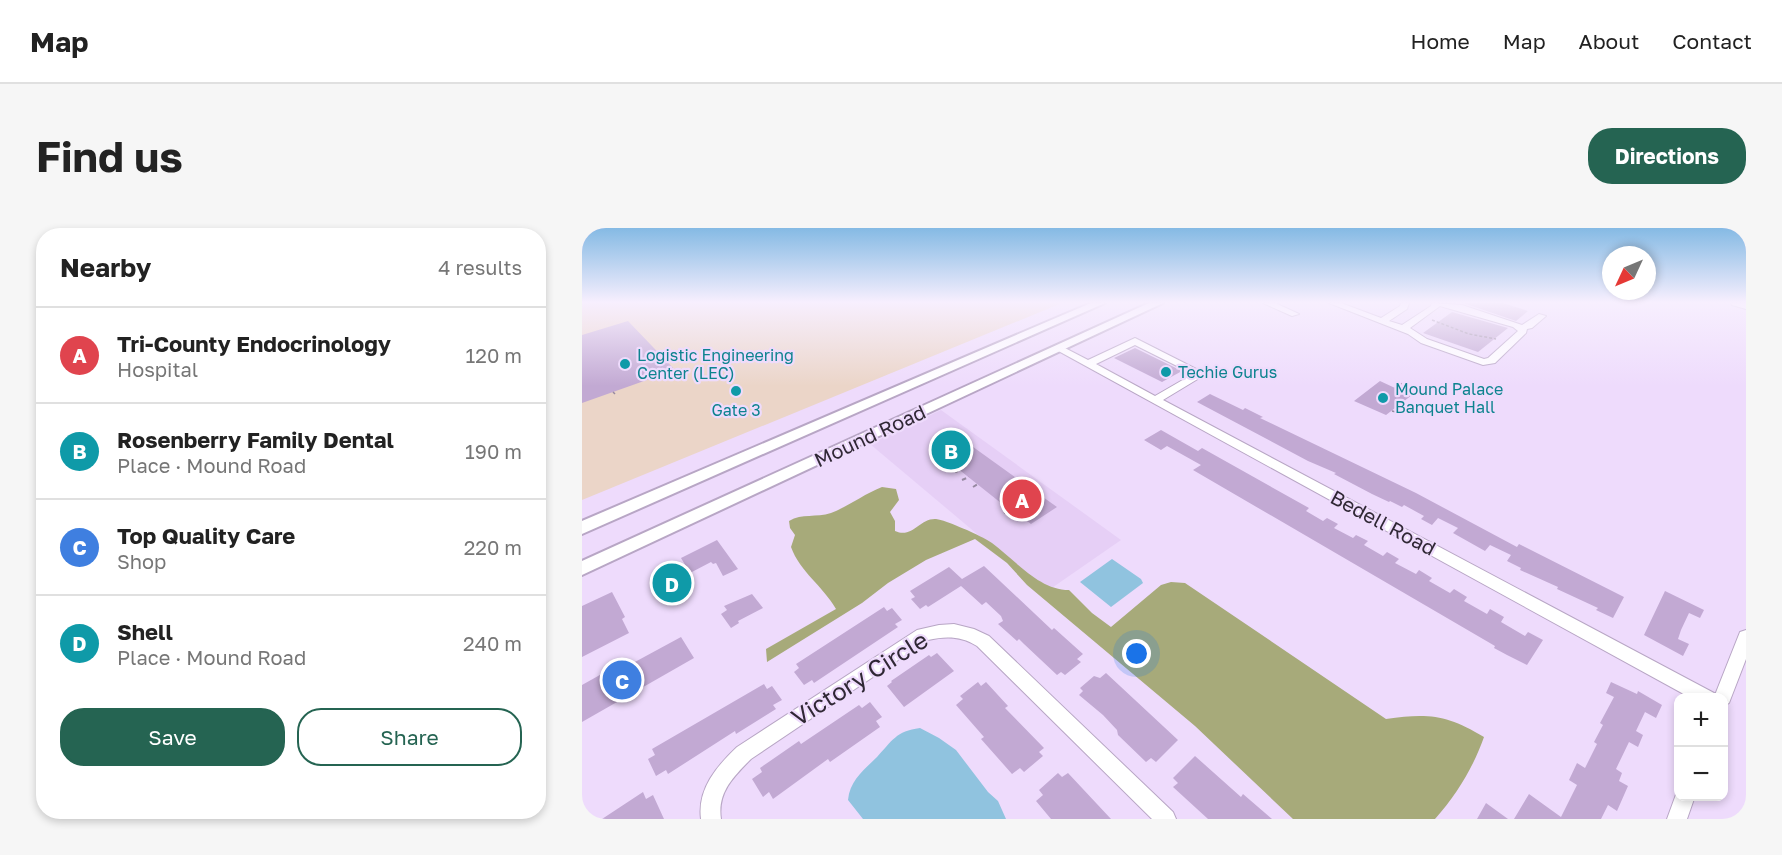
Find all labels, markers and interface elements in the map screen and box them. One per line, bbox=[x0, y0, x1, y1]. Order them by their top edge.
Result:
text: Map bbox=[30, 25, 88, 58]
text: Home bbox=[1410, 28, 1470, 54]
text: Map bbox=[1503, 28, 1546, 54]
text: About bbox=[1579, 28, 1639, 54]
text: Contact bbox=[1672, 28, 1752, 54]
button: Directions bbox=[1588, 128, 1746, 184]
text: Find us bbox=[36, 131, 183, 181]
north arrow bbox=[1602, 246, 1656, 300]
text: Nearby bbox=[60, 252, 151, 283]
text: 4 results bbox=[438, 255, 522, 279]
text: Tri-County Endocrinology bbox=[117, 330, 391, 357]
text: A bbox=[72, 343, 87, 367]
text: 120 m bbox=[466, 343, 522, 367]
place label: Logistic Engineering Center (LEC) bbox=[637, 345, 794, 383]
text: Hospital bbox=[117, 357, 198, 381]
marker: Logistic Engineering Center (LEC) bbox=[618, 357, 632, 371]
place label: Techie Gurus bbox=[1178, 362, 1277, 382]
marker: Techie Gurus bbox=[1159, 365, 1173, 379]
place label: Mound Palace Banquet Hall bbox=[1395, 379, 1503, 417]
marker: Gate 3 bbox=[729, 384, 743, 398]
marker: Mound Palace Banquet Hall bbox=[1376, 391, 1390, 405]
street label: Mound Road bbox=[810, 399, 929, 471]
place label: Gate 3 bbox=[711, 400, 761, 420]
text: Rosenberry Family Dental bbox=[117, 426, 394, 453]
pin: B bbox=[932, 428, 970, 472]
text: B bbox=[72, 439, 87, 463]
text: 190 m bbox=[465, 439, 522, 463]
text: Place · Mound Road bbox=[117, 453, 306, 477]
pin: A bbox=[1002, 476, 1042, 522]
street label: Bedell Road bbox=[1327, 484, 1440, 560]
text: Top Quality Care bbox=[117, 522, 295, 549]
text: C bbox=[72, 535, 87, 559]
text: 220 m bbox=[464, 535, 522, 559]
text: Shop bbox=[117, 549, 166, 573]
pin: D bbox=[652, 560, 692, 606]
text: Shell bbox=[117, 618, 173, 645]
street label: Victory Circle bbox=[786, 624, 933, 731]
text: D bbox=[72, 631, 87, 655]
text: 240 m bbox=[463, 631, 522, 655]
your location bbox=[1122, 639, 1151, 668]
text: Place · Mound Road bbox=[117, 645, 306, 669]
pin: C bbox=[602, 658, 642, 702]
map controls bbox=[1674, 693, 1728, 801]
button: + bbox=[1674, 693, 1728, 747]
button: Save bbox=[60, 708, 285, 766]
button: Share bbox=[297, 708, 522, 766]
button: − bbox=[1674, 747, 1728, 801]

